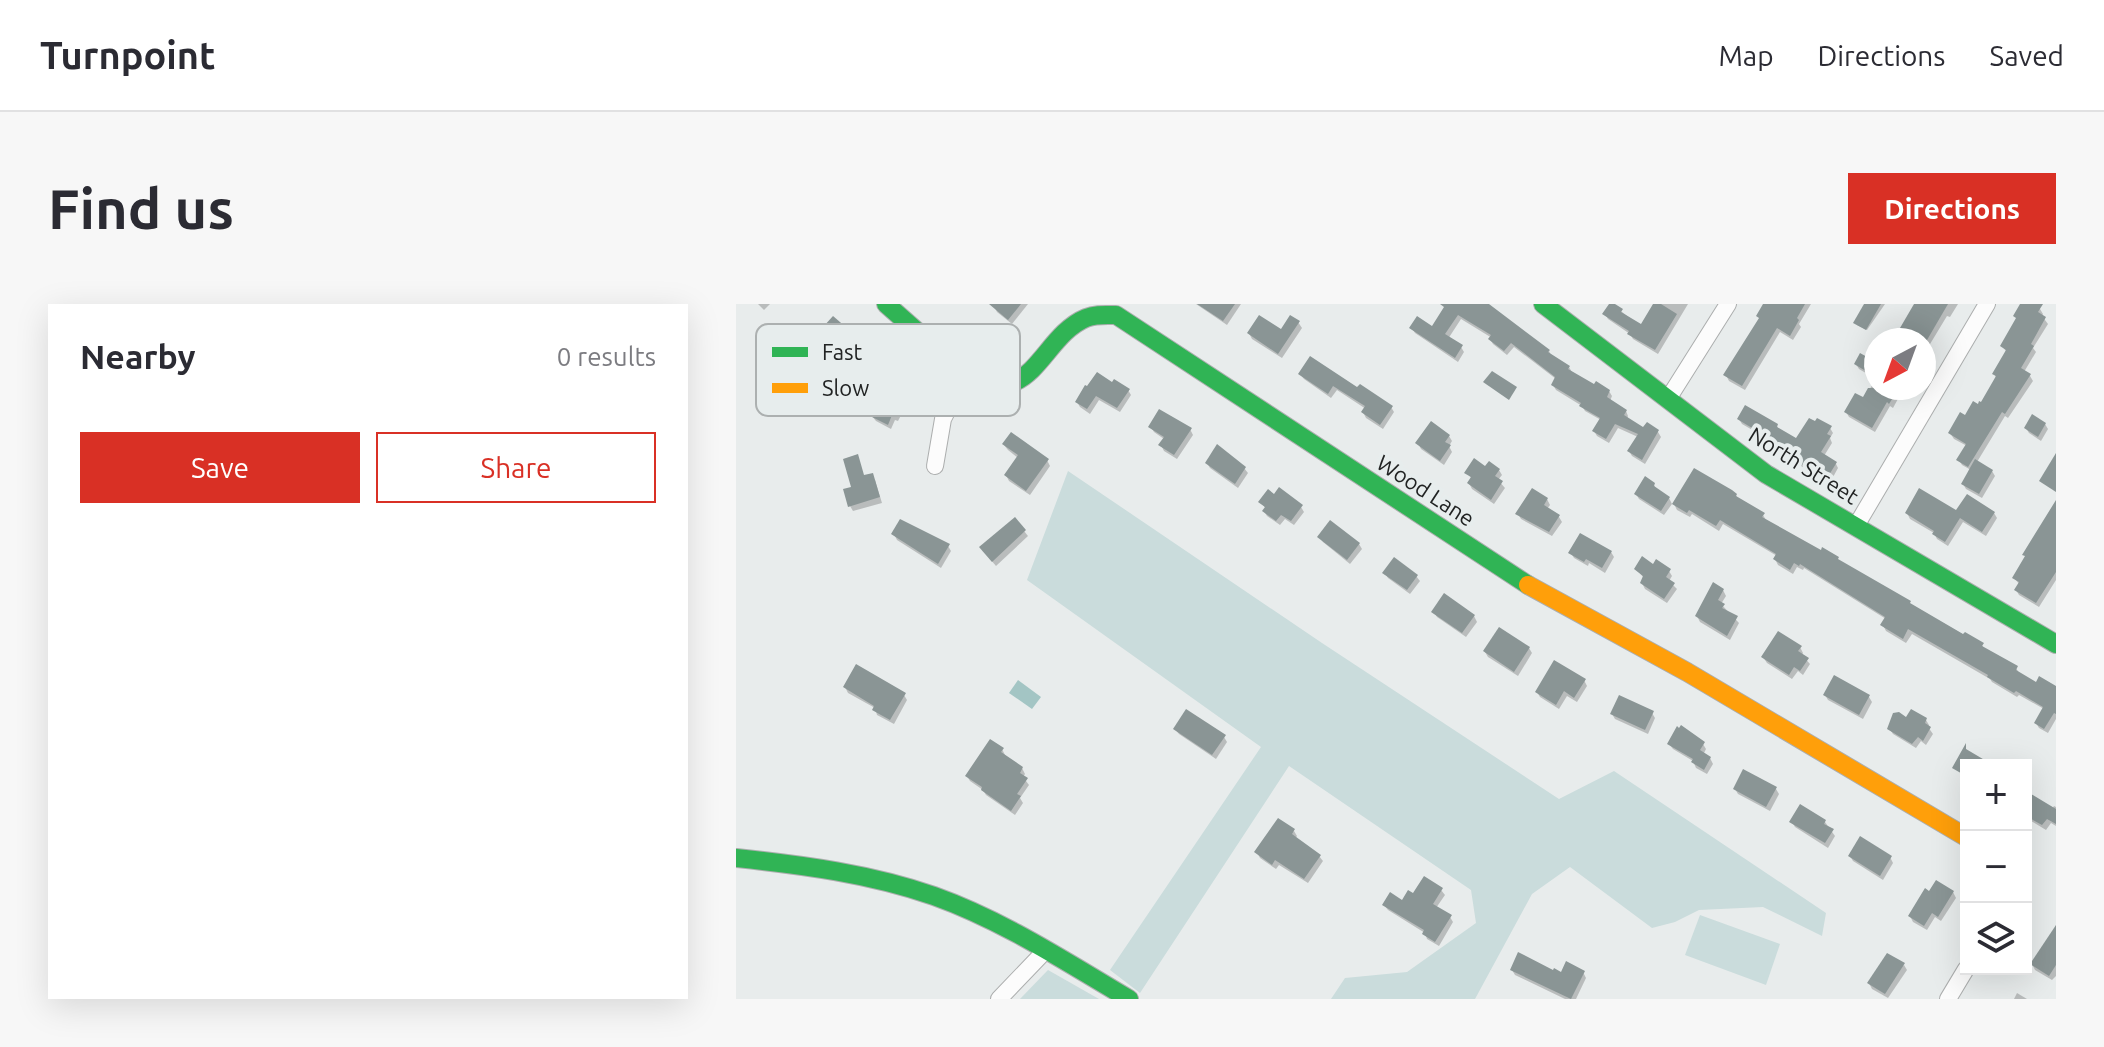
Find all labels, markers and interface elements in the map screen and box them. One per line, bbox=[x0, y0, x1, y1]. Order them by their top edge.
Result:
text: Turnpoint bbox=[40, 34, 215, 76]
text: Map bbox=[1718, 40, 1774, 71]
text: Directions bbox=[1818, 40, 1945, 71]
text: Saved bbox=[1989, 40, 2064, 71]
button: Directions bbox=[1848, 173, 2056, 244]
text: Find us bbox=[48, 177, 234, 240]
legend bbox=[756, 324, 1020, 416]
north arrow bbox=[1864, 328, 1936, 400]
text: Nearby bbox=[80, 337, 195, 375]
text: Fast bbox=[822, 339, 863, 364]
text: 0 results bbox=[557, 342, 656, 371]
text: Slow bbox=[822, 375, 869, 400]
street label: North Street bbox=[1745, 421, 1864, 509]
button: Save bbox=[80, 432, 360, 503]
button: Share bbox=[376, 432, 656, 503]
street label: Wood Lane bbox=[1373, 449, 1479, 531]
map controls bbox=[1960, 759, 2032, 975]
button: + bbox=[1960, 759, 2032, 831]
button: − bbox=[1960, 831, 2032, 903]
button: layers bbox=[1960, 903, 2032, 975]

